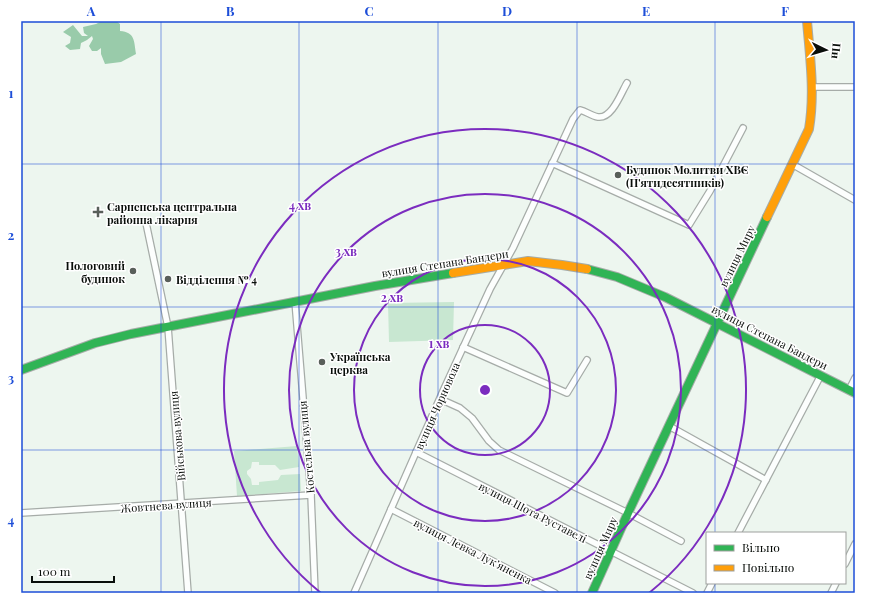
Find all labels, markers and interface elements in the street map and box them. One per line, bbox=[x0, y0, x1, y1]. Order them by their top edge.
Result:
text: A bbox=[86, 2, 96, 19]
text: B bbox=[226, 2, 235, 19]
text: C bbox=[364, 2, 374, 19]
text: D bbox=[502, 2, 512, 19]
text: E bbox=[642, 2, 650, 19]
text: F bbox=[781, 2, 789, 19]
north arrow bbox=[806, 30, 846, 70]
text: Пн bbox=[828, 42, 845, 59]
text: 1 bbox=[9, 84, 14, 101]
place label: Будинок Молитви ХВЄ (П'ятидесятників) bbox=[626, 162, 749, 190]
marker: Будинок Молитви ХВЄ (П'ятидесятників) bbox=[613, 170, 623, 180]
text: 4 хв bbox=[289, 197, 311, 213]
place label: Сарненська центральна районна лікарня bbox=[107, 199, 237, 227]
marker: Сарненська центральна районна лікарня bbox=[92, 206, 104, 218]
street label: вулиця Миру bbox=[716, 222, 759, 289]
text: 2 bbox=[8, 226, 15, 243]
text: 3 хв bbox=[335, 243, 357, 259]
street label: вулиця Степана Бандери bbox=[380, 246, 510, 280]
place label: Пологовий будинок bbox=[66, 258, 125, 286]
marker: Пологовий будинок bbox=[128, 266, 138, 276]
place label: Відділення № 4 bbox=[176, 272, 257, 287]
marker: Відділення № 4 bbox=[163, 274, 173, 284]
text: 2 хв bbox=[381, 289, 403, 305]
street label: вулиця Степана Бандери bbox=[709, 301, 831, 373]
text: 1 хв bbox=[429, 335, 449, 351]
place label: Українська церква bbox=[329, 349, 391, 377]
marker: Українська церква bbox=[317, 357, 327, 367]
street label: вулиця Чорновола bbox=[411, 360, 463, 452]
text: 3 bbox=[8, 369, 14, 386]
centre of rings bbox=[478, 383, 492, 397]
street label: Військова вулиця bbox=[166, 390, 188, 482]
street label: Костельна вулиця bbox=[294, 400, 318, 494]
street label: вулиця Шота Руставелі bbox=[476, 478, 590, 546]
street label: Жовтнева вулиця bbox=[120, 494, 212, 516]
text: 4 bbox=[8, 511, 15, 528]
street label: вулиця Миру bbox=[580, 514, 621, 582]
street label: вулиця Левка Лукʼяненка bbox=[411, 515, 535, 588]
legend bbox=[706, 532, 846, 584]
text: Вільно bbox=[742, 539, 780, 555]
scale bar bbox=[32, 558, 114, 584]
text: Повільно bbox=[742, 559, 795, 575]
text: 100 m bbox=[38, 563, 71, 579]

